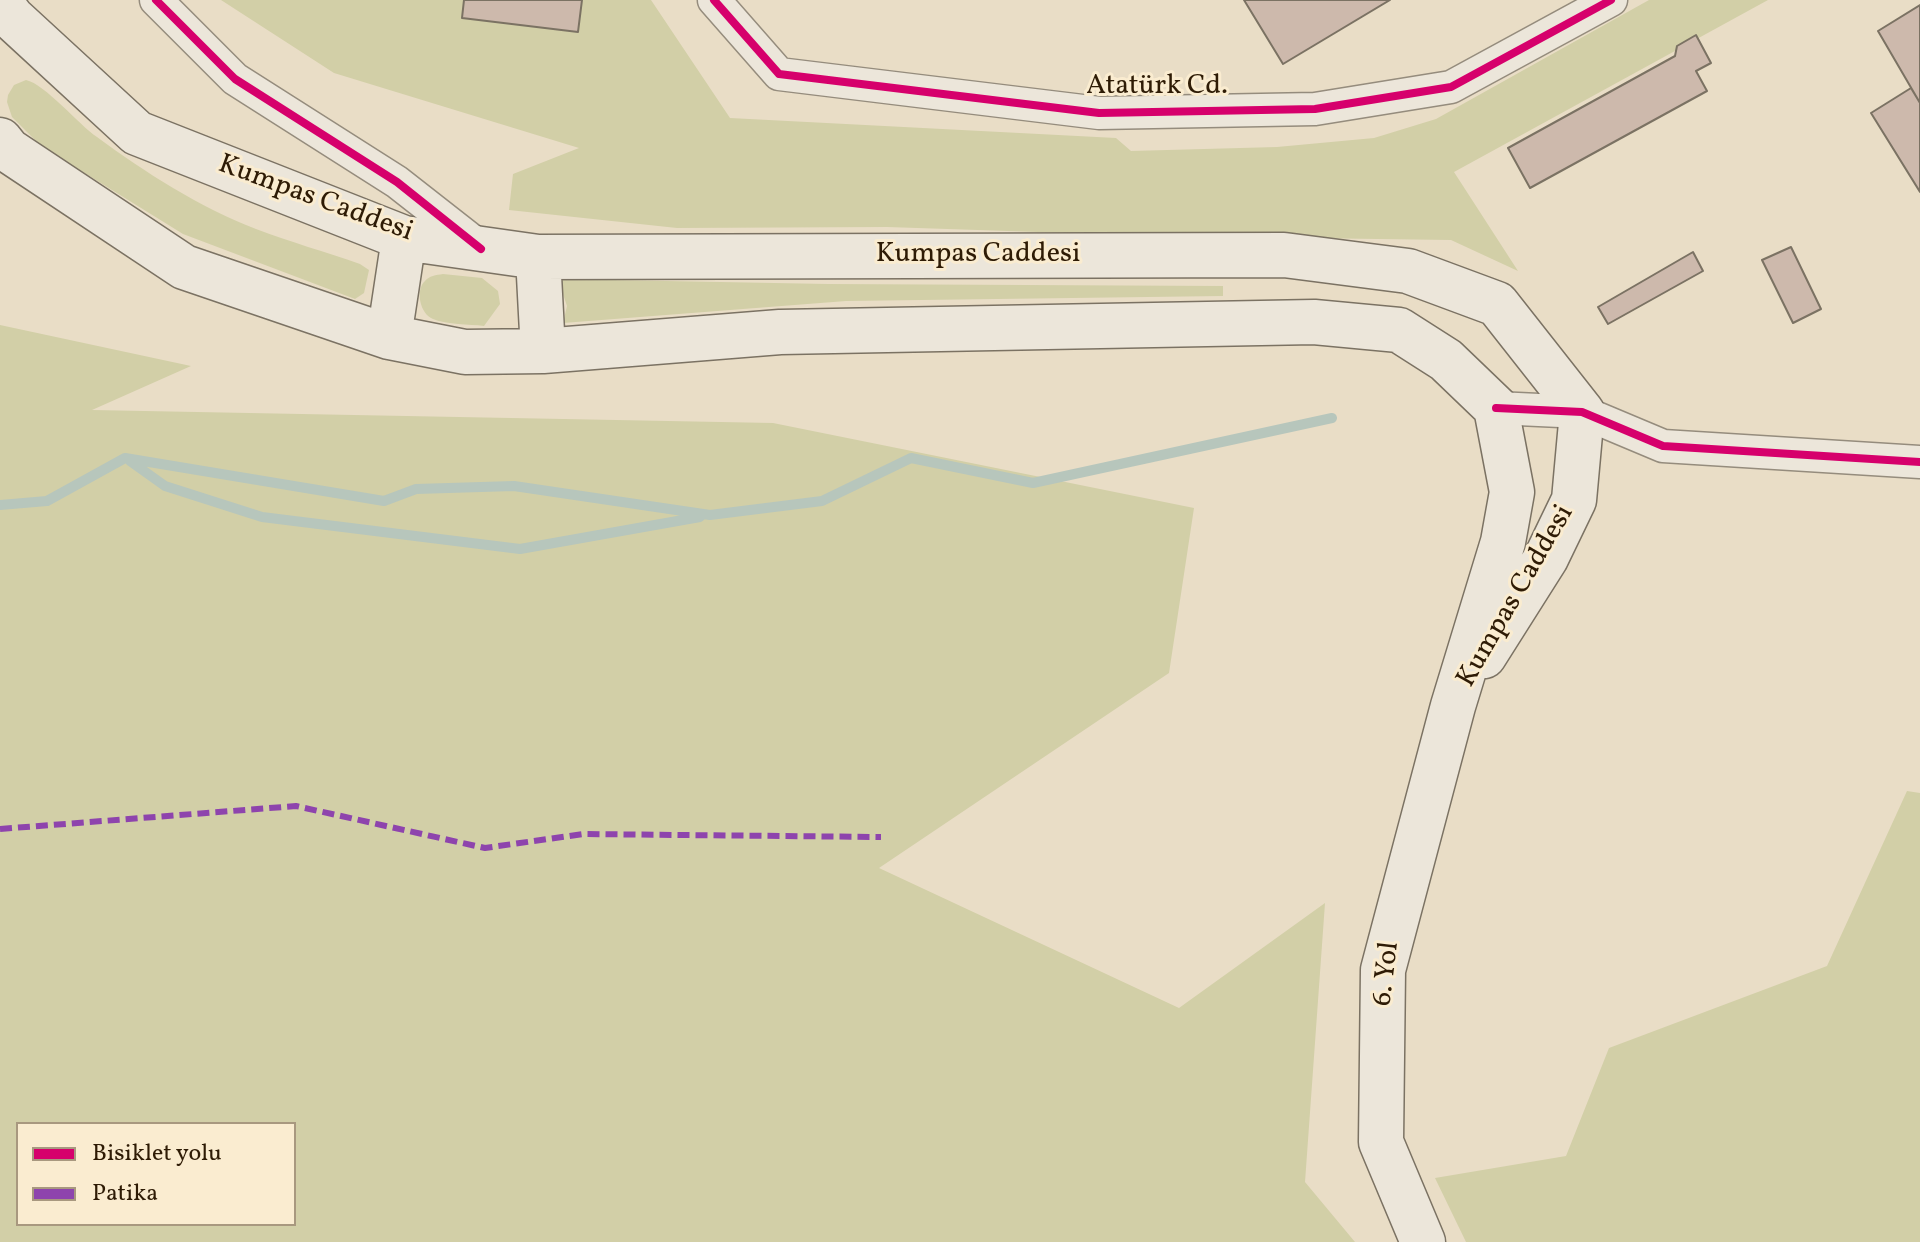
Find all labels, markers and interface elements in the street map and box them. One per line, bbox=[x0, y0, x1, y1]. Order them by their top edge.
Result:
street label: Atatürk Cd. bbox=[1086, 71, 1228, 105]
street label: Kumpas Caddesi bbox=[213, 149, 417, 251]
street label: Kumpas Caddesi bbox=[876, 239, 1080, 273]
street label: Kumpas Caddesi bbox=[1451, 500, 1583, 694]
street label: 6. Yol bbox=[1367, 940, 1409, 1008]
legend bbox=[16, 1122, 296, 1226]
text: Bisiklet yolu bbox=[92, 1137, 222, 1171]
text: Patika bbox=[92, 1177, 158, 1211]

